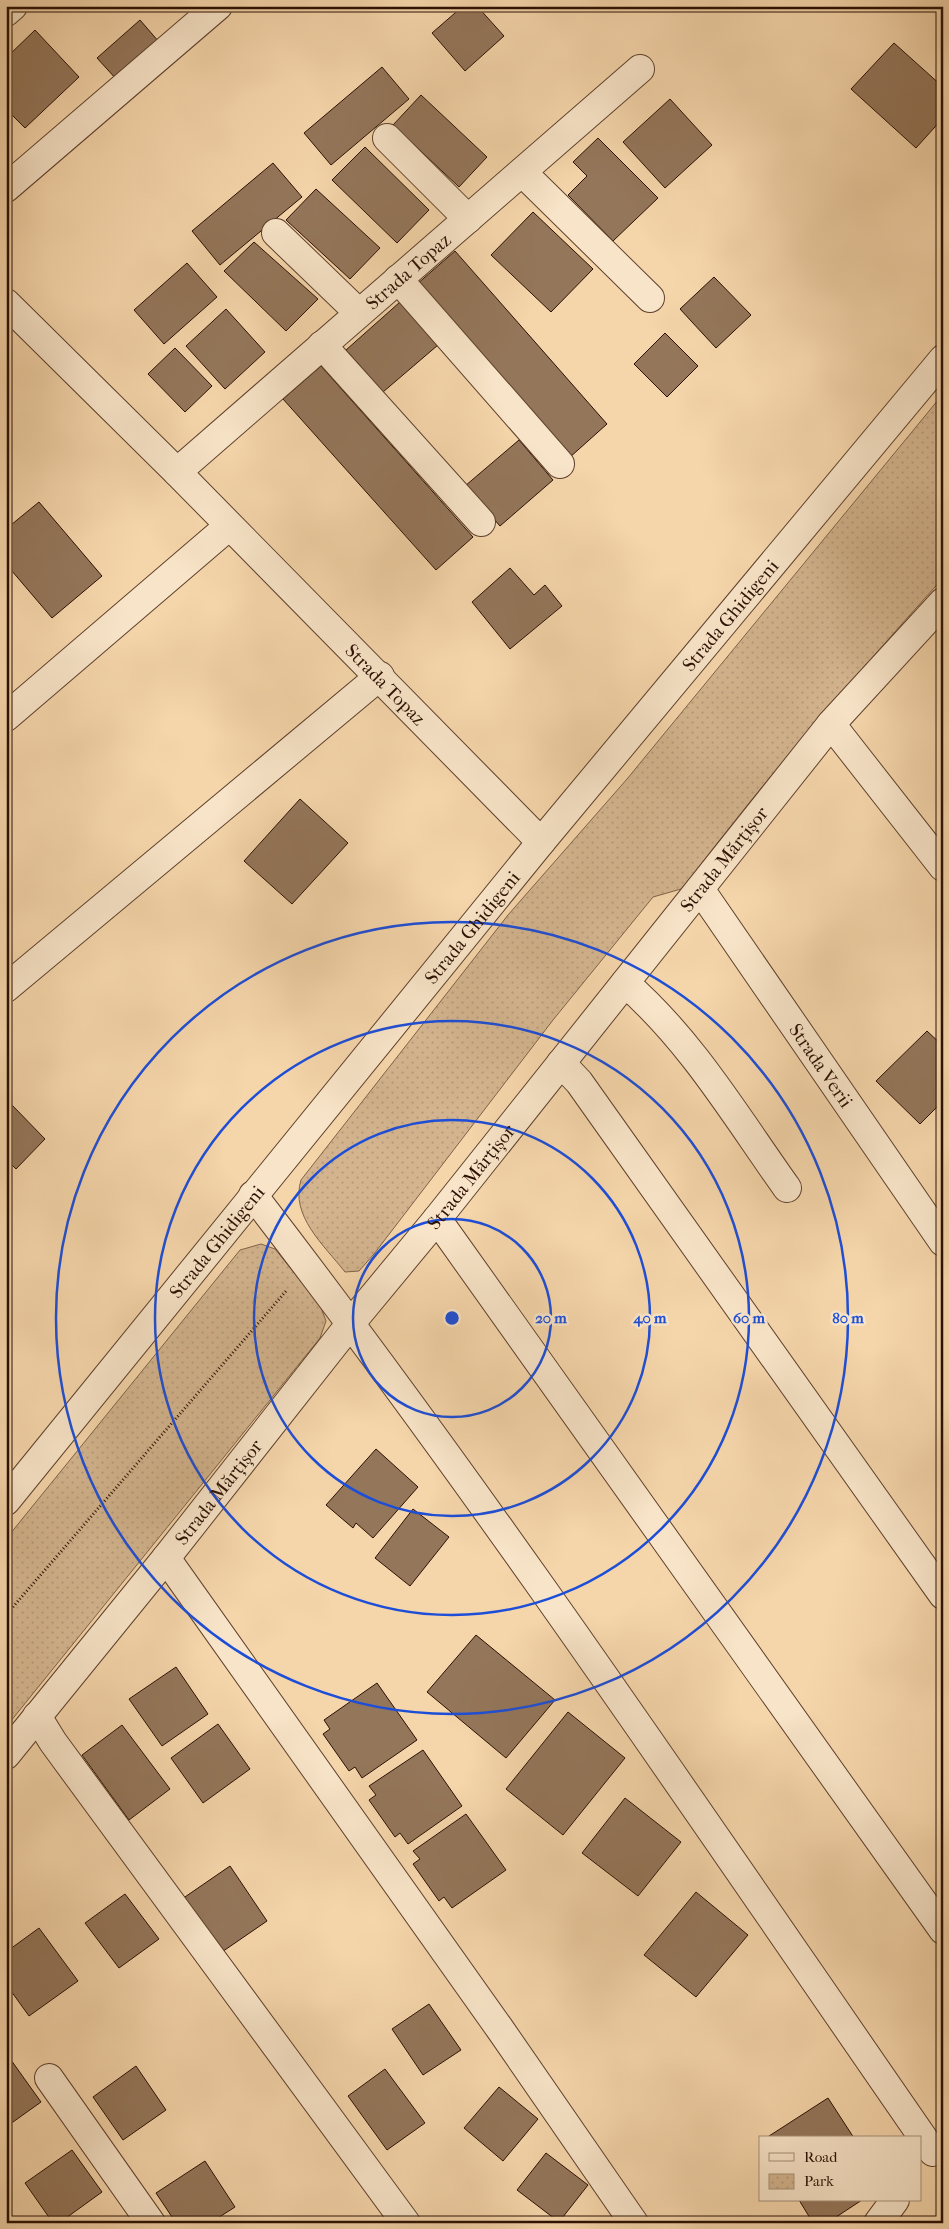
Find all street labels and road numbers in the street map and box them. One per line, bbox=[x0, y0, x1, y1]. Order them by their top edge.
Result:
street label: Strada Topaz bbox=[362, 229, 455, 315]
street label: Strada Ghidigeni bbox=[678, 555, 784, 676]
street label: Strada Topaz bbox=[340, 640, 430, 730]
street label: Strada Mărțișor bbox=[676, 802, 773, 917]
street label: Strada Ghidigeni bbox=[420, 867, 525, 989]
street label: Strada Verii bbox=[784, 1020, 857, 1112]
street label: Strada Mărțișor bbox=[423, 1120, 521, 1234]
street label: Strada Ghidigeni bbox=[165, 1181, 270, 1303]
street label: Strada Mărțișor bbox=[171, 1435, 268, 1550]

